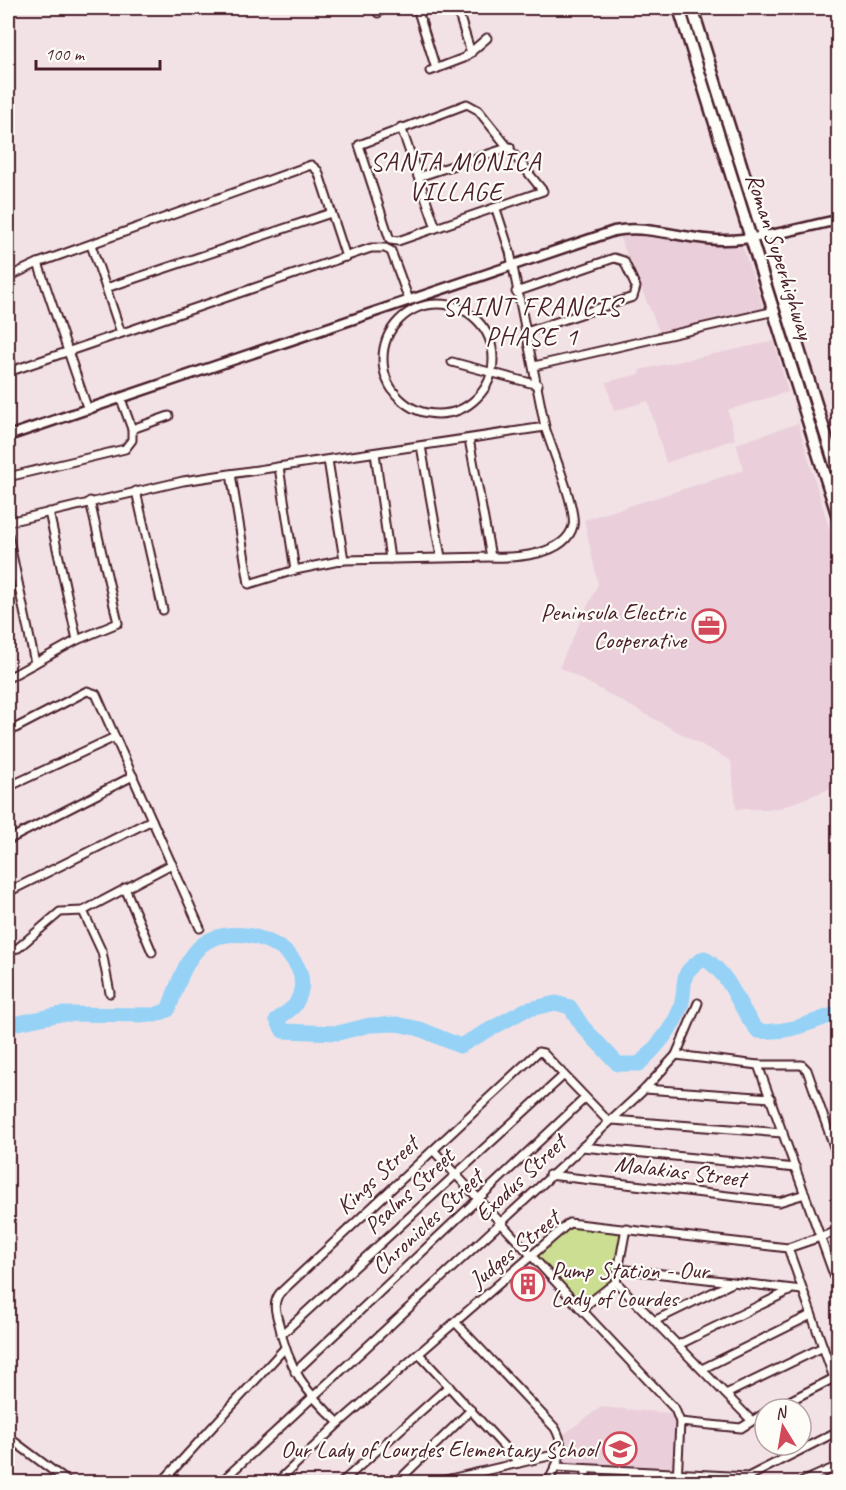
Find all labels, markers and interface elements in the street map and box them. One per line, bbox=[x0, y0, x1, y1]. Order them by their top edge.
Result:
scale bar bbox=[36, 33, 160, 71]
text: 100 m bbox=[45, 43, 86, 65]
district label: SANTA MONICA VILLAGE bbox=[370, 145, 542, 208]
street label: Roman Superhighway bbox=[739, 169, 821, 344]
district label: SAINT FRANCIS PHASE 1 bbox=[442, 290, 625, 353]
place label: Peninsula Electric Cooperative bbox=[541, 597, 688, 655]
office icon: Peninsula Electric Cooperative bbox=[691, 608, 727, 644]
street label: Exodus Street bbox=[468, 1126, 574, 1228]
street label: Kings Street bbox=[330, 1127, 427, 1221]
street label: Psalms Street bbox=[358, 1140, 462, 1240]
street label: Malakias Street bbox=[613, 1148, 750, 1194]
street label: Chronicles Street bbox=[365, 1161, 491, 1281]
street label: Judges Street bbox=[462, 1202, 568, 1295]
place label: Pump Station - Our Lady of Lourdes bbox=[551, 1255, 711, 1313]
building icon: Pump Station - Our Lady of Lourdes bbox=[510, 1266, 546, 1302]
north arrow bbox=[753, 1397, 813, 1457]
text: N bbox=[774, 1402, 790, 1424]
school or university icon: Our Lady of Lourdes Elementary School bbox=[602, 1431, 638, 1467]
place label: Our Lady of Lourdes Elementary School bbox=[281, 1434, 601, 1464]

